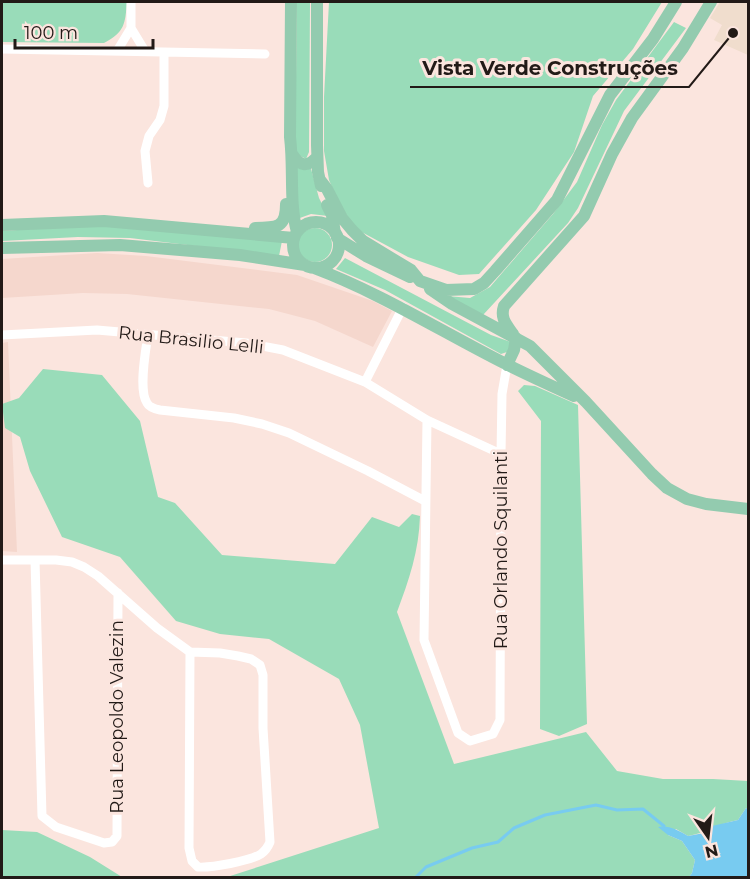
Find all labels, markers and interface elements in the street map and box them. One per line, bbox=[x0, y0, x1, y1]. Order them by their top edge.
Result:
scale bar bbox=[15, 12, 153, 50]
text: 100 m bbox=[24, 22, 78, 44]
callout: Vista Verde Construções bbox=[410, 49, 689, 87]
text: Vista Verde Construções bbox=[421, 56, 678, 80]
street label: Rua Brasilio Lelli bbox=[117, 321, 265, 359]
street label: Rua Orlando Squilanti bbox=[490, 451, 512, 649]
street label: Rua Leopoldo Valezin bbox=[106, 620, 128, 814]
north arrow bbox=[678, 807, 738, 867]
text: N bbox=[703, 840, 720, 862]

